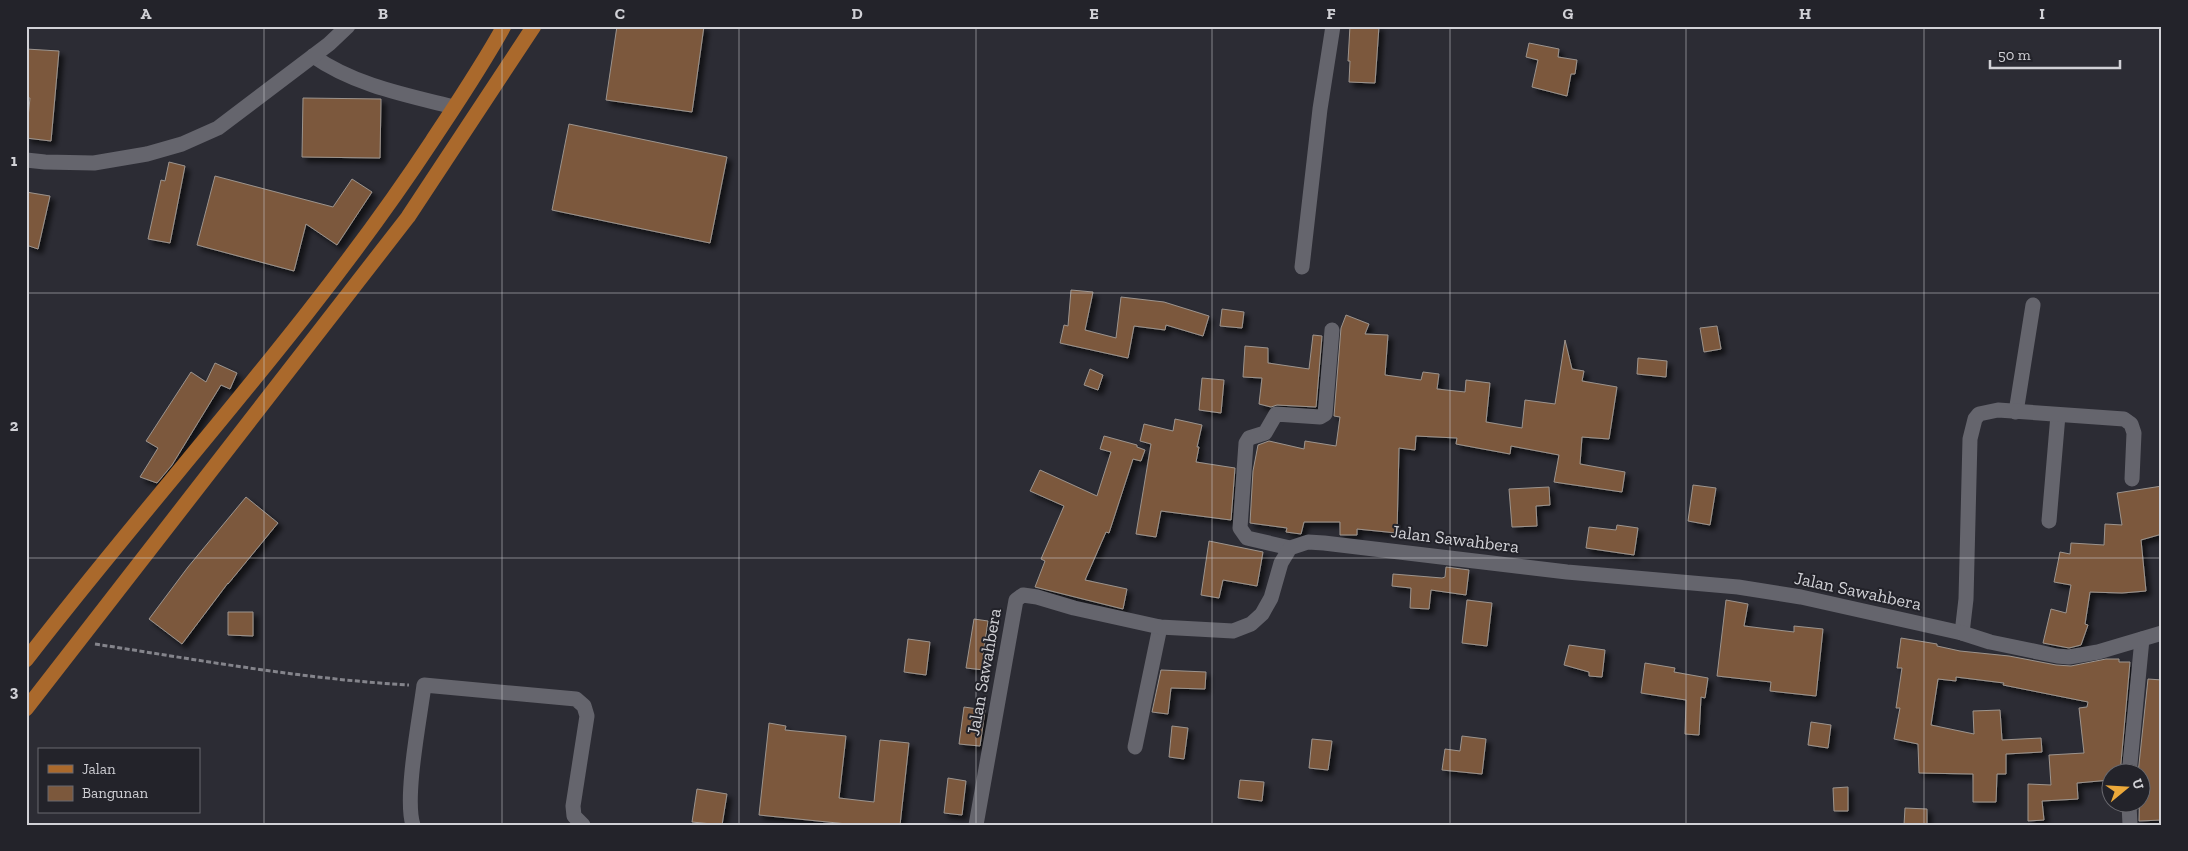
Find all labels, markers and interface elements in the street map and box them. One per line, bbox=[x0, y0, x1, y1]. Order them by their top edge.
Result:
text: A bbox=[141, 4, 152, 23]
text: B bbox=[378, 4, 388, 23]
text: C bbox=[615, 4, 625, 23]
text: D bbox=[851, 4, 863, 23]
text: E bbox=[1089, 4, 1099, 23]
text: F bbox=[1326, 4, 1336, 23]
text: G bbox=[1563, 4, 1574, 23]
text: H bbox=[1799, 4, 1811, 23]
text: I bbox=[2039, 4, 2045, 23]
scale bar bbox=[1990, 38, 2120, 70]
text: 50 m bbox=[1998, 46, 2031, 64]
text: 1 bbox=[11, 151, 18, 170]
text: 2 bbox=[10, 416, 19, 435]
street label: Jalan Sawahbera bbox=[1390, 520, 1521, 558]
street label: Jalan Sawahbera bbox=[1793, 567, 1924, 615]
street label: Jalan Sawahbera bbox=[962, 606, 1006, 737]
text: 3 bbox=[10, 682, 19, 701]
legend bbox=[38, 748, 200, 814]
text: Jalan bbox=[82, 760, 116, 778]
north arrow bbox=[2100, 764, 2150, 814]
text: U bbox=[2128, 777, 2148, 792]
text: Bangunan bbox=[82, 784, 148, 802]

